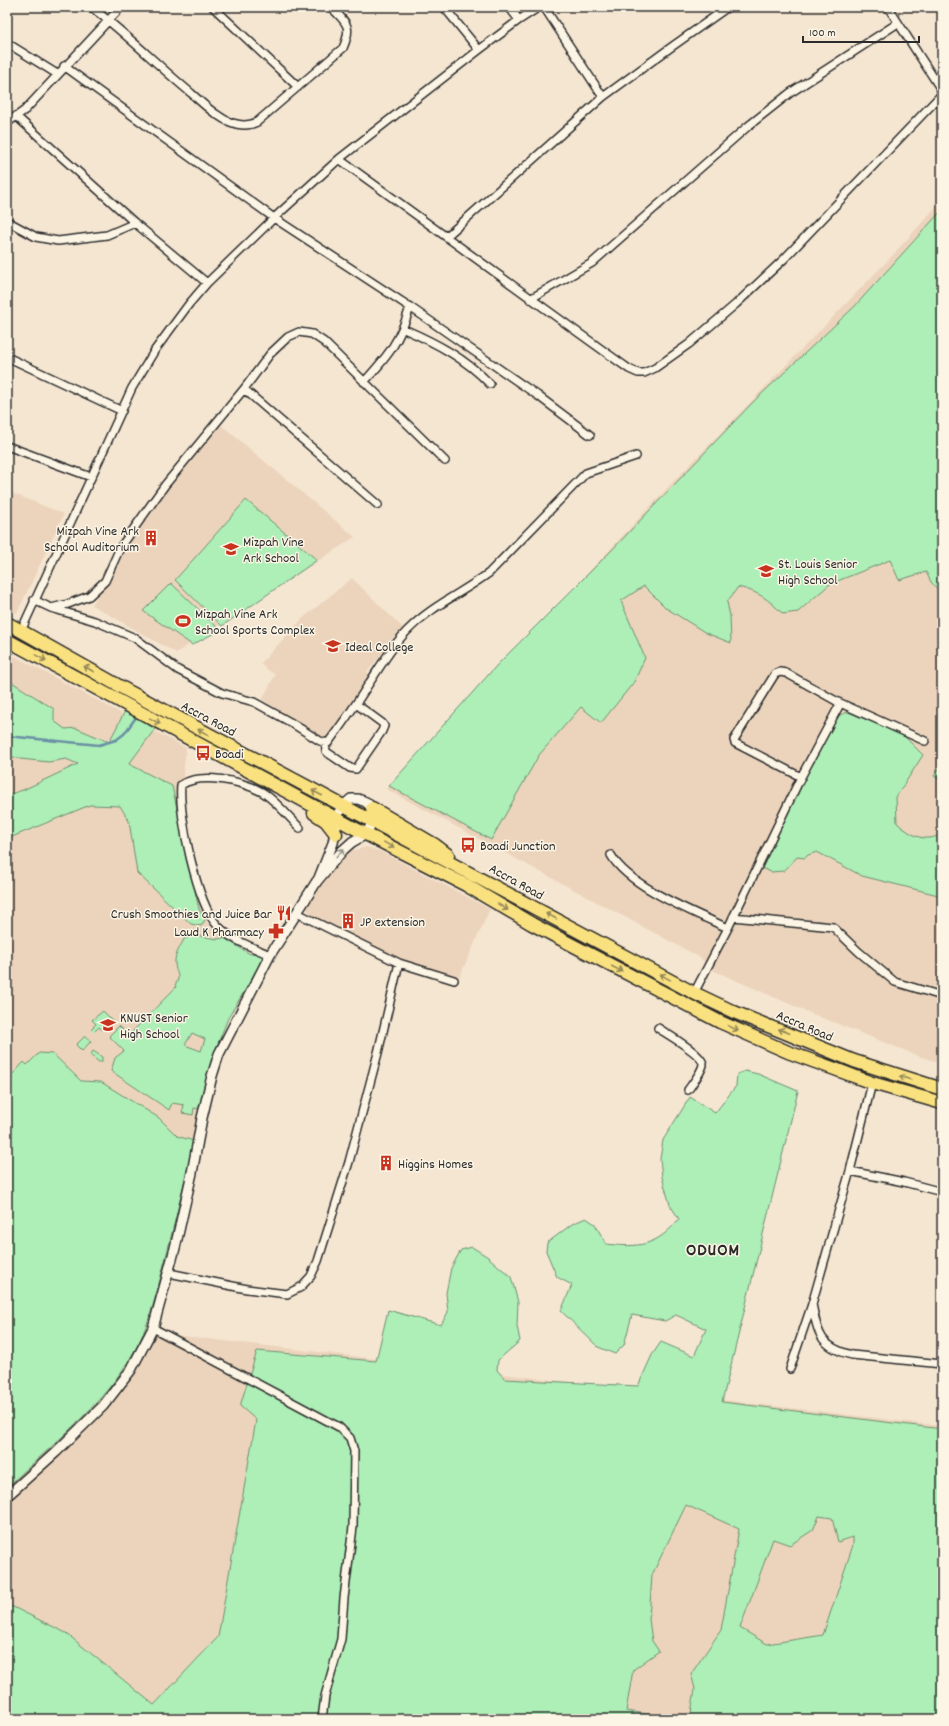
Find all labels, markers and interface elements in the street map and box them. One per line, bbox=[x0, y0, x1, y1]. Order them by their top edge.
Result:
scale bar bbox=[803, 18, 919, 44]
text: 100 m bbox=[809, 25, 836, 42]
place label: Mizpah Vine Ark School Auditorium bbox=[44, 522, 139, 558]
building icon: Mizpah Vine Ark School Auditorium bbox=[142, 529, 160, 547]
place label: Mizpah Vine Ark School bbox=[243, 533, 304, 569]
school or university icon: Mizpah Vine Ark School bbox=[222, 540, 240, 558]
place label: St. Louis Senior High School bbox=[778, 555, 858, 591]
school or university icon: St. Louis Senior High School bbox=[757, 562, 775, 580]
place label: Mizpah Vine Ark School Sports Complex bbox=[195, 605, 314, 641]
sports icon: Mizpah Vine Ark School Sports Complex bbox=[174, 612, 192, 630]
school or university icon: Ideal College bbox=[324, 637, 342, 655]
place label: Ideal College bbox=[345, 638, 413, 658]
one-way arrow bbox=[35, 655, 47, 663]
one-way arrow bbox=[83, 664, 95, 672]
street label: Accra Road bbox=[177, 697, 239, 743]
one-way arrow bbox=[149, 718, 161, 725]
one-way arrow bbox=[197, 727, 209, 735]
bus stop icon: Boadi bbox=[194, 744, 212, 762]
place label: Boadi bbox=[215, 745, 244, 765]
one-way arrow bbox=[312, 789, 324, 796]
bus stop icon: Boadi Junction bbox=[459, 836, 477, 854]
place label: Boadi Junction bbox=[480, 837, 555, 857]
one-way arrow bbox=[382, 842, 394, 850]
one-way arrow bbox=[336, 848, 345, 858]
street label: Accra Road bbox=[485, 859, 547, 906]
one-way arrow bbox=[497, 903, 508, 911]
restaurant icon: Crush Smoothies and Juice Bar bbox=[275, 904, 293, 922]
place label: Crush Smoothies and Juice Bar bbox=[111, 905, 273, 925]
building icon: JP extension bbox=[339, 912, 357, 930]
one-way arrow bbox=[545, 912, 557, 920]
place label: JP extension bbox=[360, 913, 425, 933]
pharmacy icon: Laud K Pharmacy bbox=[267, 922, 285, 940]
place label: Laud K Pharmacy bbox=[174, 923, 264, 943]
one-way arrow bbox=[611, 966, 623, 974]
one-way arrow bbox=[659, 973, 671, 981]
street label: Accra Road bbox=[773, 1006, 836, 1048]
place label: KNUST Senior High School bbox=[120, 1009, 189, 1045]
school or university icon: KNUST Senior High School bbox=[99, 1016, 117, 1034]
one-way arrow bbox=[727, 1025, 739, 1032]
one-way arrow bbox=[778, 1027, 790, 1035]
one-way arrow bbox=[898, 1074, 911, 1081]
building icon: Higgins Homes bbox=[377, 1154, 395, 1172]
place label: Higgins Homes bbox=[398, 1155, 473, 1175]
district label: ODUOM bbox=[686, 1239, 740, 1264]

